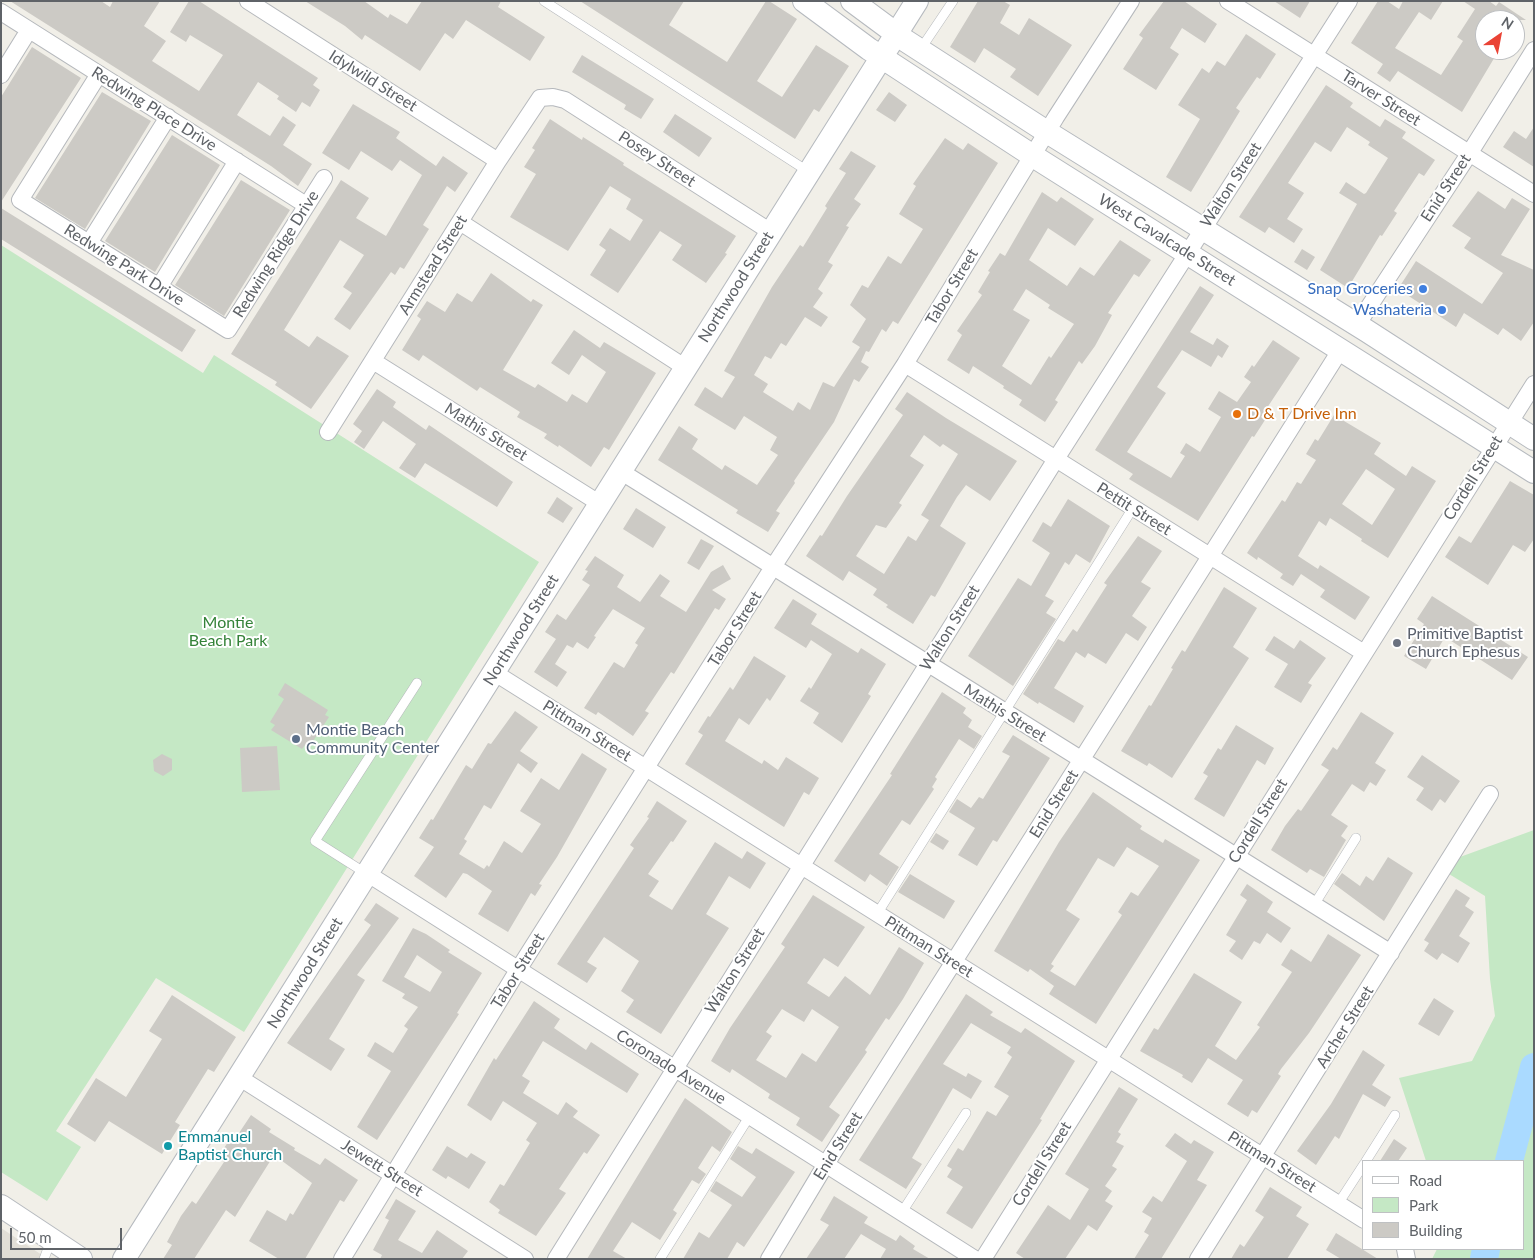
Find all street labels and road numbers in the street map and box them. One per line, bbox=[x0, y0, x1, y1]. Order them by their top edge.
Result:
street label: Idylwild Street bbox=[325, 46, 421, 116]
street label: Redwing Place Drive bbox=[88, 63, 220, 155]
street label: Tarver Street bbox=[1338, 66, 1424, 130]
street label: Posey Street bbox=[615, 127, 699, 191]
street label: Walton Street bbox=[1196, 139, 1266, 231]
street label: Enid Street bbox=[1417, 150, 1475, 226]
street label: Redwing Ridge Drive bbox=[229, 187, 323, 321]
street label: West Cavalcade Street bbox=[1095, 190, 1239, 290]
street label: Armstead Street bbox=[395, 212, 471, 318]
street label: Redwing Park Drive bbox=[60, 220, 188, 310]
street label: Northwood Street bbox=[694, 228, 778, 346]
street label: Tabor Street bbox=[922, 245, 982, 329]
street label: Mathis Street bbox=[441, 399, 531, 465]
street label: Cordell Street bbox=[1439, 432, 1507, 524]
street label: Pettit Street bbox=[1093, 478, 1175, 540]
street label: Northwood Street bbox=[479, 571, 563, 689]
street label: Walton Street bbox=[916, 582, 984, 674]
street label: Tabor Street bbox=[704, 588, 766, 670]
street label: Mathis Street bbox=[960, 680, 1050, 746]
street label: Pittman Street bbox=[539, 696, 635, 766]
street label: Enid Street bbox=[1025, 766, 1083, 842]
street label: Cordell Street bbox=[1224, 775, 1292, 867]
street label: Pittman Street bbox=[881, 912, 977, 982]
street label: Northwood Street bbox=[263, 914, 347, 1032]
street label: Walton Street bbox=[701, 925, 769, 1017]
street label: Tabor Street bbox=[487, 930, 549, 1012]
street label: Archer Street bbox=[1312, 982, 1378, 1072]
street label: Coronado Avenue bbox=[612, 1025, 730, 1109]
street label: Enid Street bbox=[809, 1108, 867, 1184]
street label: Cordell Street bbox=[1008, 1118, 1076, 1210]
street label: Pittman Street bbox=[1224, 1127, 1320, 1197]
street label: Jewett Street bbox=[338, 1135, 426, 1201]

